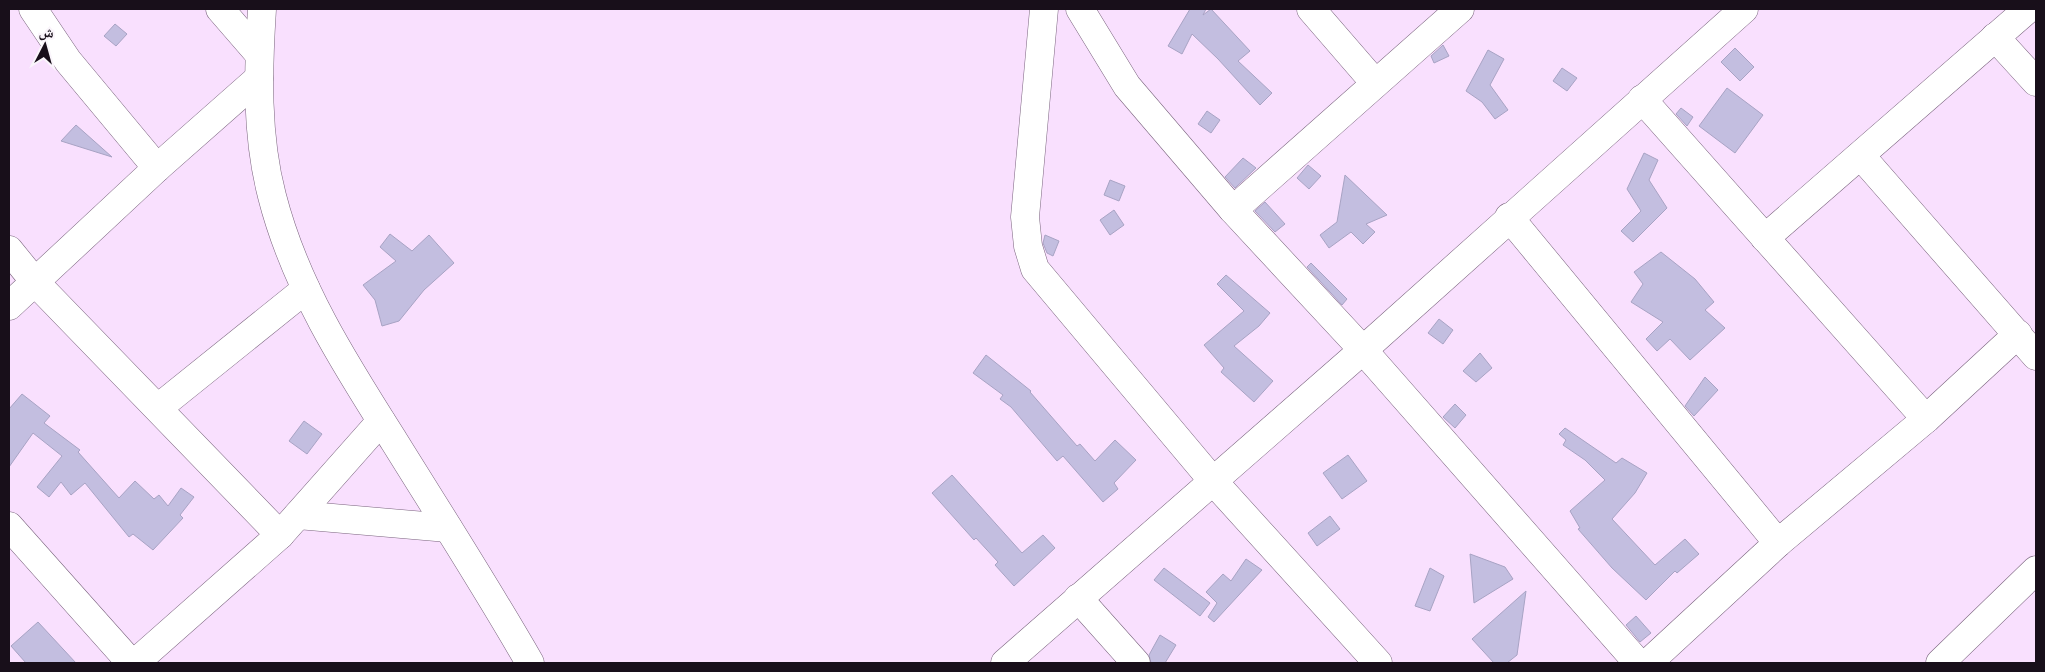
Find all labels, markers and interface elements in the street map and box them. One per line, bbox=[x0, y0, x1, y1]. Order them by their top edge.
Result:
north arrow bbox=[20, 20, 70, 70]
text: ش bbox=[38, 22, 55, 42]

